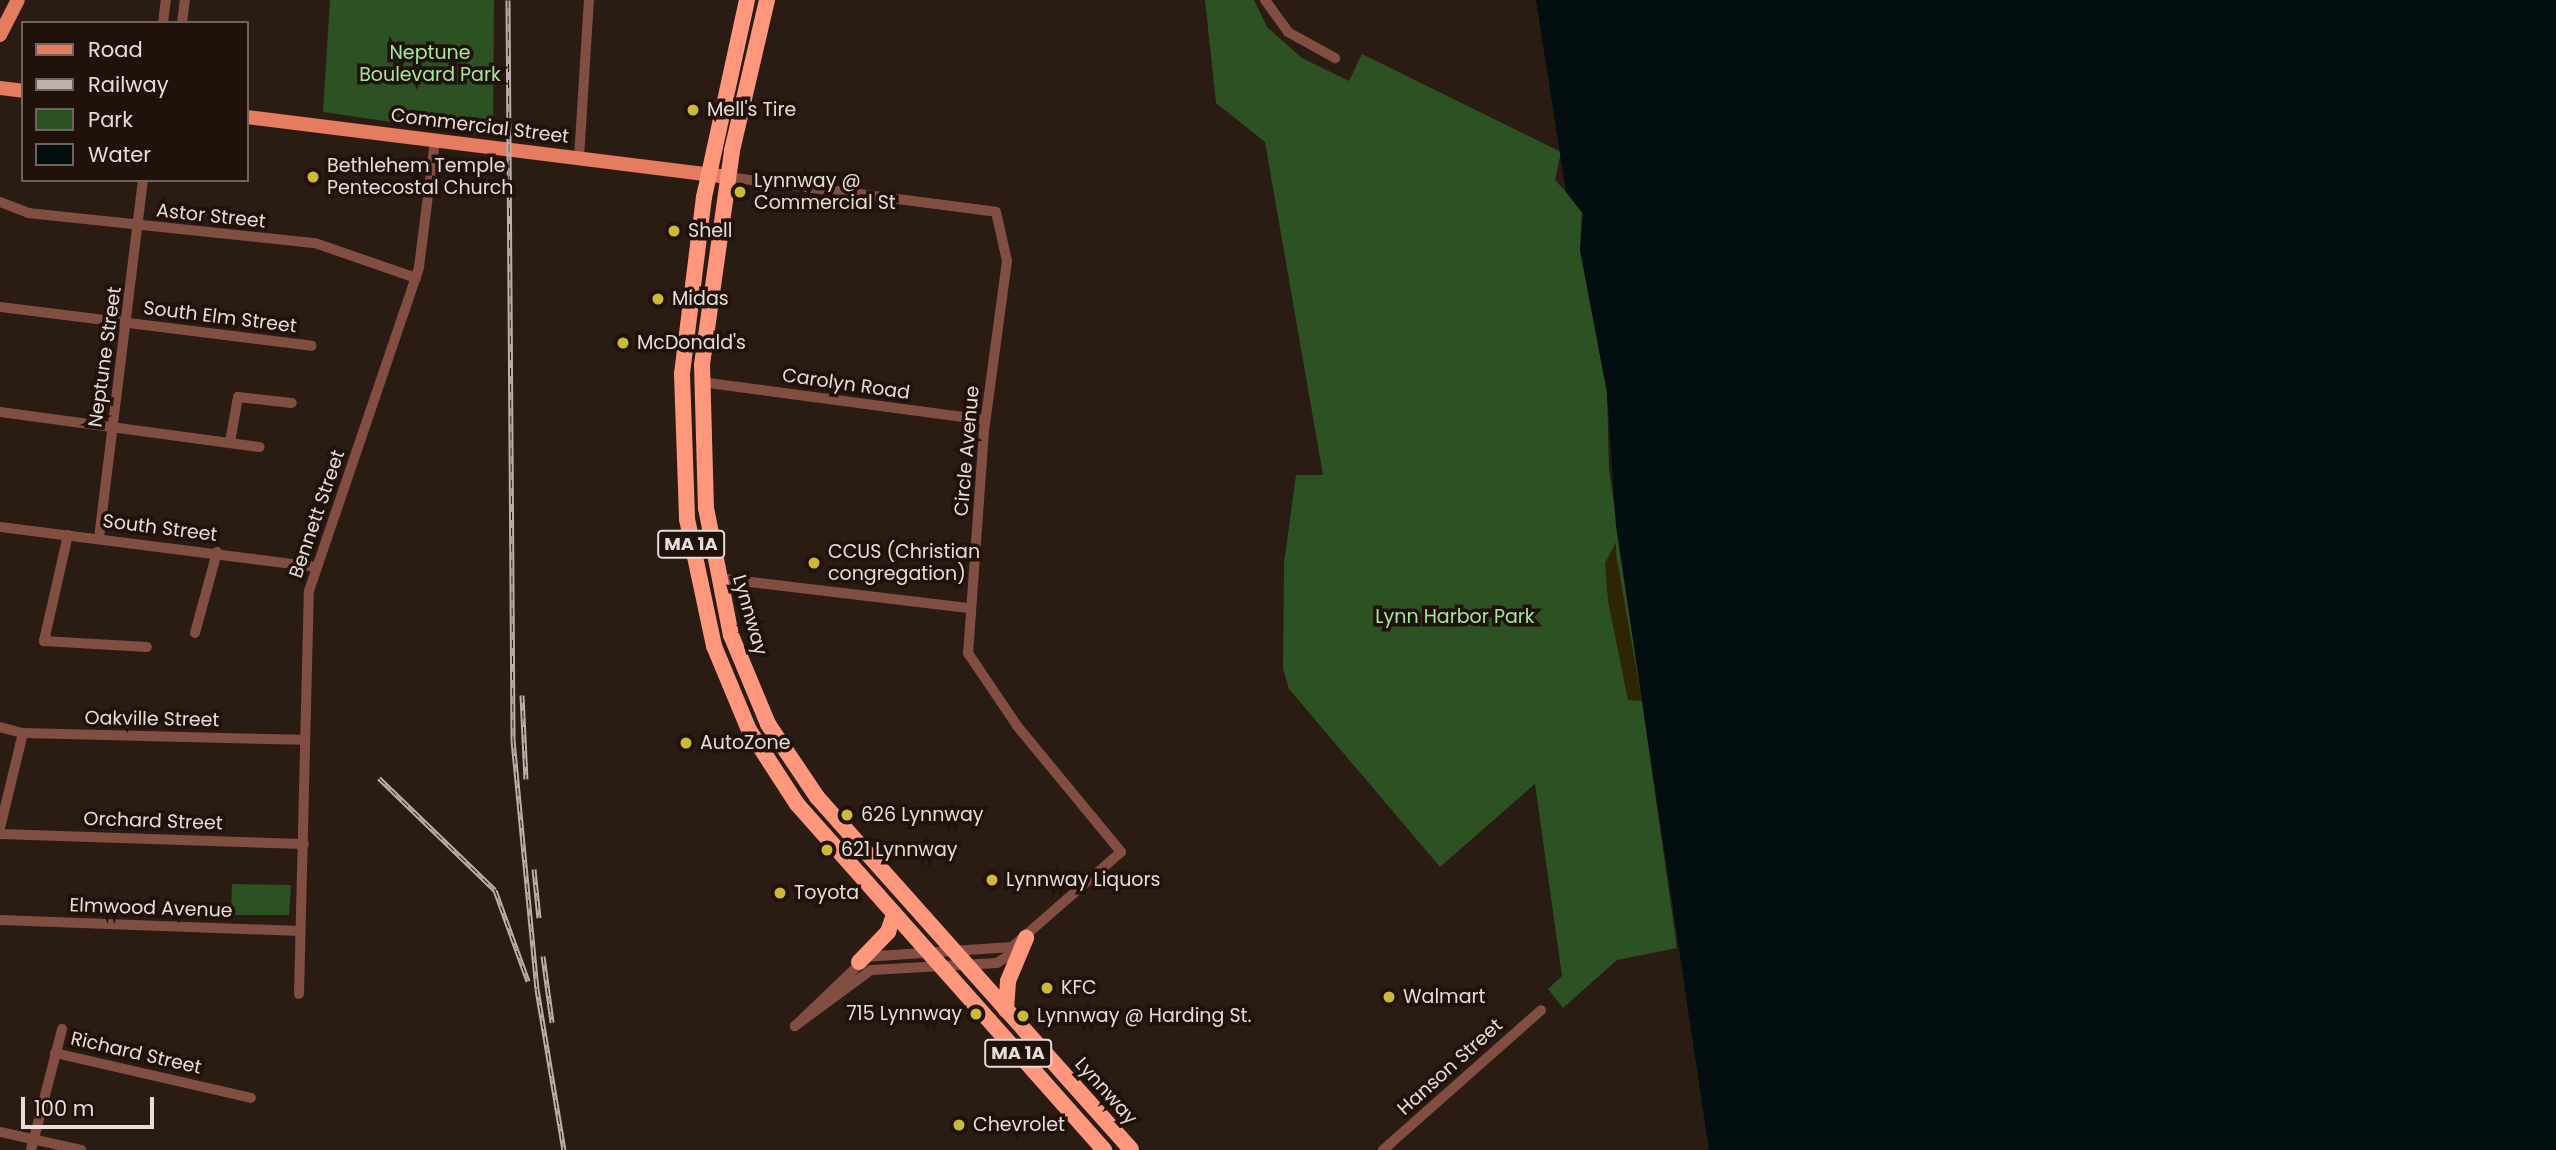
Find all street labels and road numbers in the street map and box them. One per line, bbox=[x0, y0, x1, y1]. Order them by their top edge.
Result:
street label: Commercial Street bbox=[390, 104, 570, 148]
street label: Astor Street bbox=[155, 199, 267, 233]
street label: Neptune Street bbox=[84, 285, 126, 429]
street label: South Elm Street bbox=[142, 296, 298, 338]
street label: Carolyn Road bbox=[781, 364, 911, 404]
street label: Circle Avenue bbox=[950, 385, 984, 517]
street label: Bennett Street bbox=[284, 447, 350, 581]
street label: South Street bbox=[101, 510, 219, 546]
road number: MA 1A bbox=[656, 530, 726, 558]
street label: Lynnway bbox=[728, 572, 772, 658]
street label: Oakville Street bbox=[84, 706, 220, 732]
street label: Orchard Street bbox=[83, 807, 223, 835]
street label: Elmwood Avenue bbox=[69, 894, 233, 922]
street label: Hanson Street bbox=[1393, 1014, 1507, 1120]
street label: Richard Street bbox=[68, 1027, 204, 1079]
road number: MA 1A bbox=[983, 1038, 1053, 1068]
street label: Lynnway bbox=[1070, 1053, 1142, 1129]

